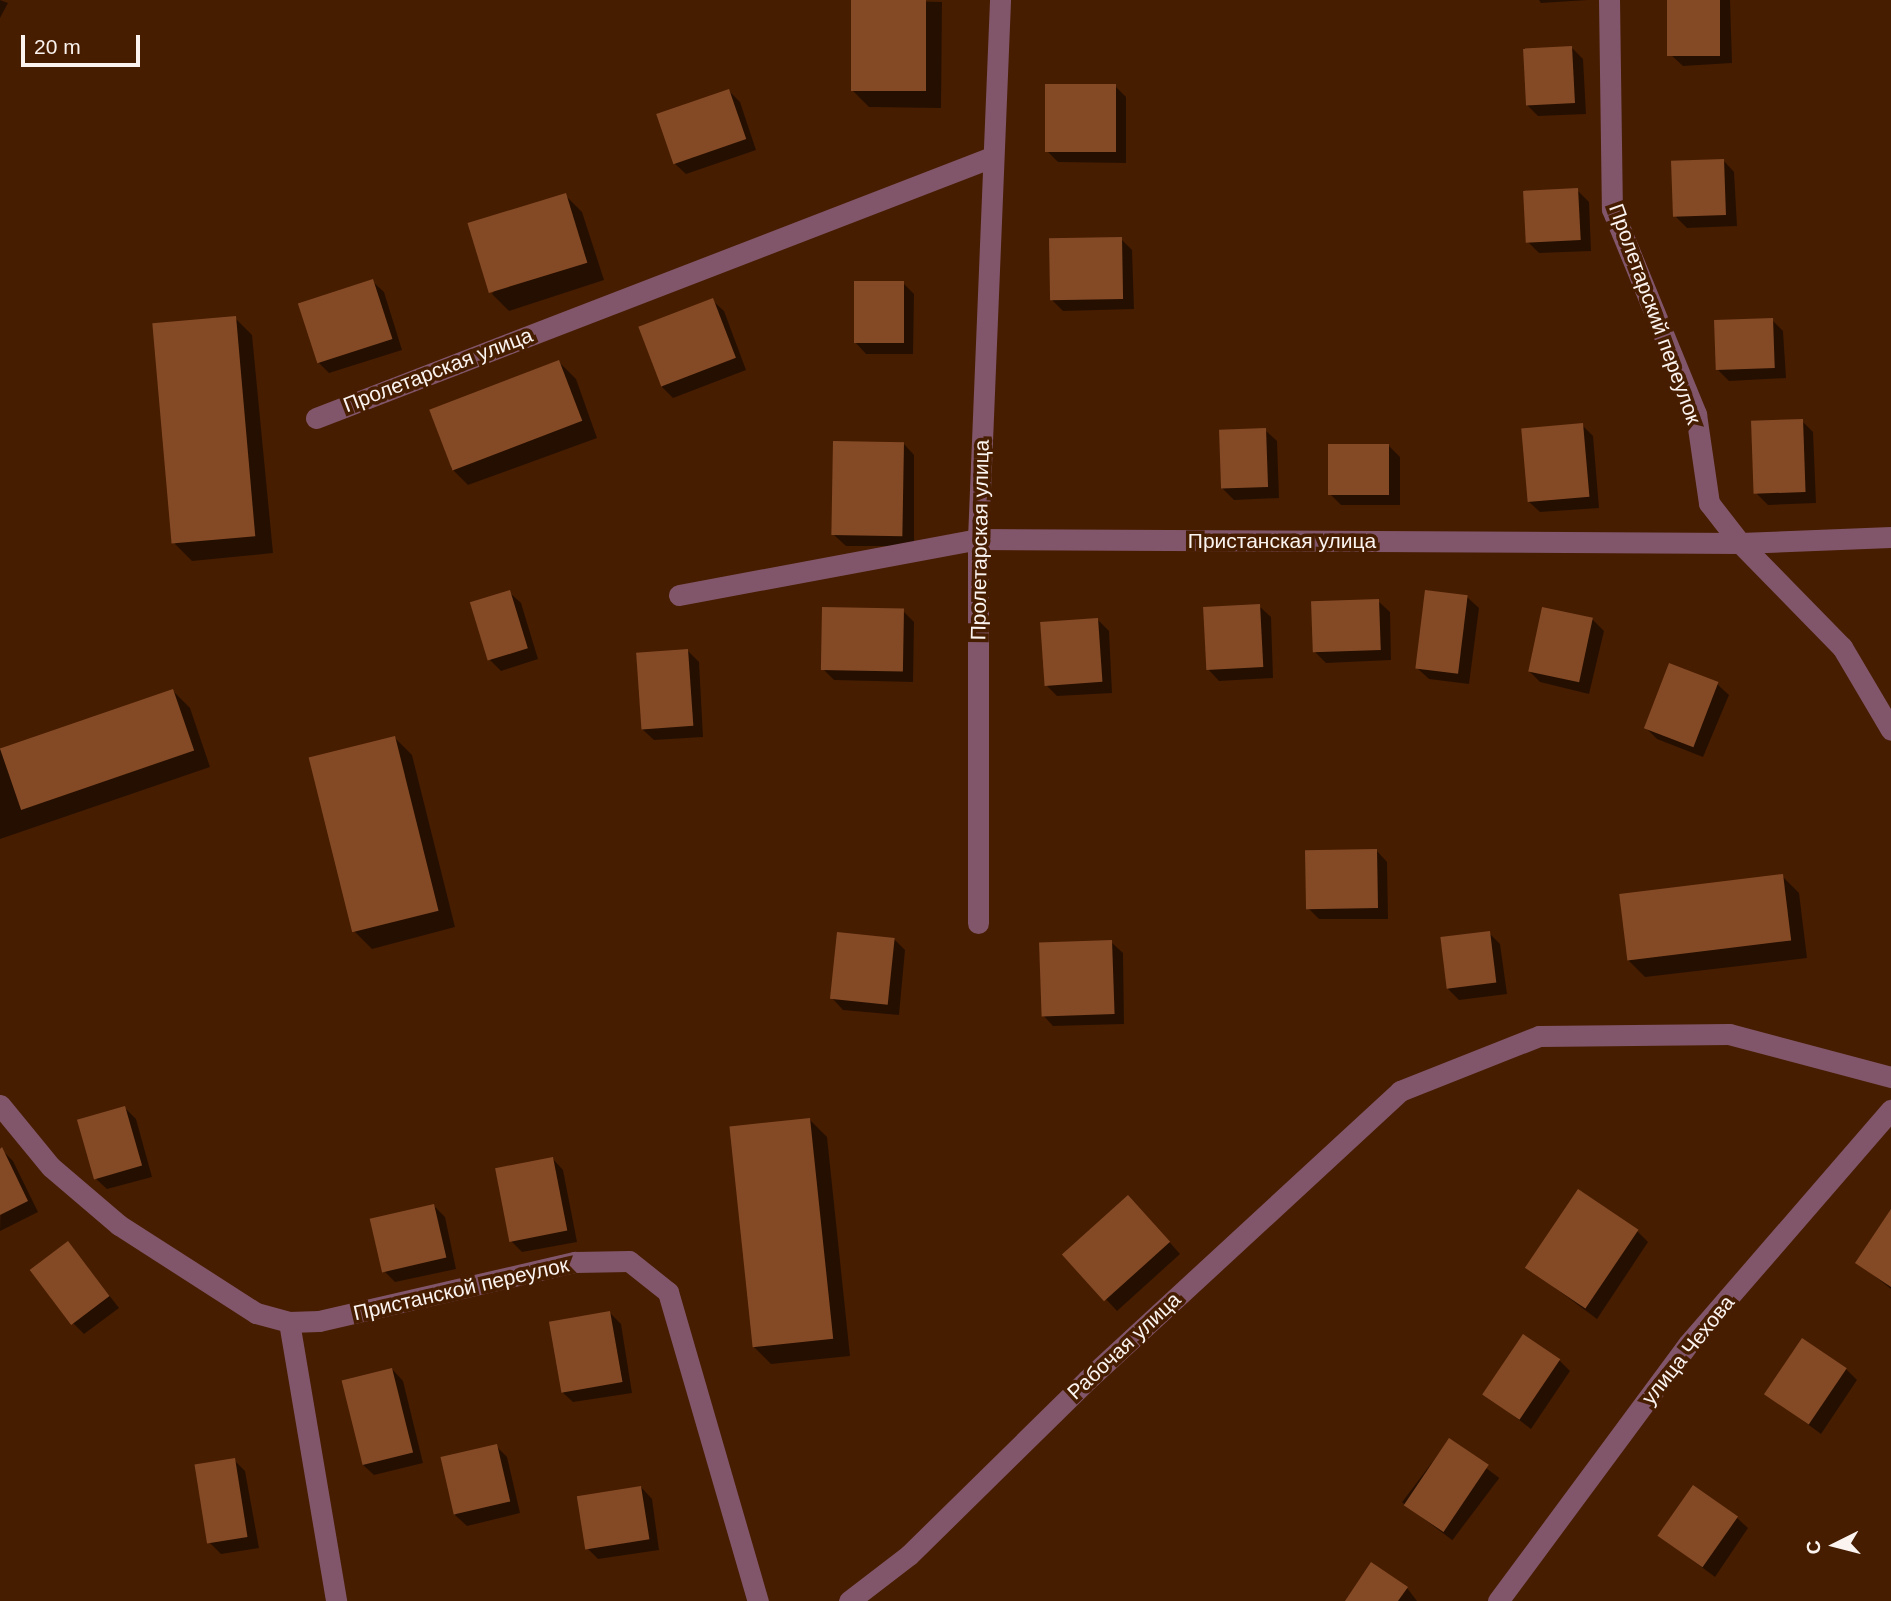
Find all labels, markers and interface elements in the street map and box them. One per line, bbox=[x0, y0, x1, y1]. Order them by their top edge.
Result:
scale bar bbox=[24, 21, 144, 65]
text: 20 m bbox=[34, 35, 81, 58]
street label: Пролетарский переулок bbox=[1603, 200, 1707, 428]
street label: Пролетарская улица bbox=[340, 322, 536, 418]
street label: Пролетарская улица bbox=[966, 439, 994, 641]
street label: Пристанская улица bbox=[1188, 528, 1376, 554]
street label: Пристанской переулок bbox=[351, 1252, 571, 1326]
street label: Рабочая улица bbox=[1062, 1287, 1186, 1405]
street label: улица Чехова bbox=[1636, 1290, 1740, 1410]
north arrow bbox=[1800, 1510, 1870, 1580]
text: С bbox=[1802, 1539, 1825, 1555]

